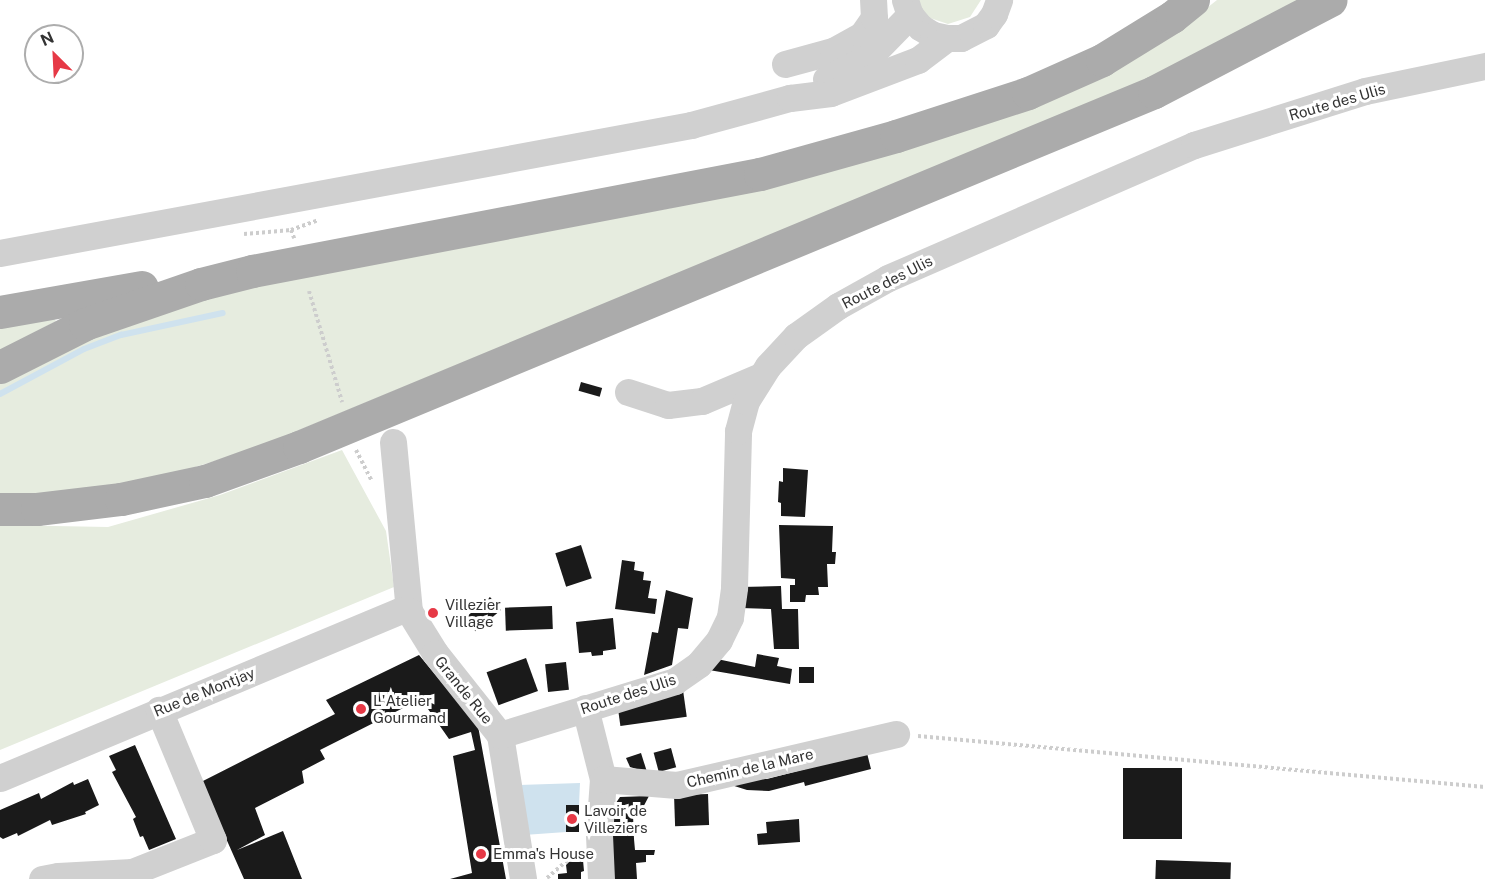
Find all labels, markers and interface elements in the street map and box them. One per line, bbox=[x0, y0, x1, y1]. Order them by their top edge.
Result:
north arrow bbox=[24, 24, 84, 84]
text: N bbox=[38, 28, 57, 50]
street label: Route des Ulis bbox=[1287, 80, 1387, 124]
street label: Route des Ulis bbox=[838, 251, 936, 313]
place label: Villezier Village bbox=[445, 595, 501, 630]
marker: Villezier Village bbox=[426, 606, 440, 620]
street label: Grande Rue bbox=[431, 653, 497, 727]
street label: Rue de Montjay bbox=[151, 663, 257, 721]
street label: Route des Ulis bbox=[578, 670, 678, 718]
place label: L'Atelier Gourmand bbox=[373, 691, 446, 726]
marker: L'Atelier Gourmand bbox=[354, 702, 368, 716]
street label: Chemin de la Mare bbox=[685, 745, 815, 791]
place label: Lavoir de Villeziers bbox=[584, 801, 648, 836]
marker: Lavoir de Villeziers bbox=[565, 812, 579, 826]
place label: Emma's House bbox=[493, 845, 594, 863]
marker: Emma's House bbox=[474, 847, 488, 861]

